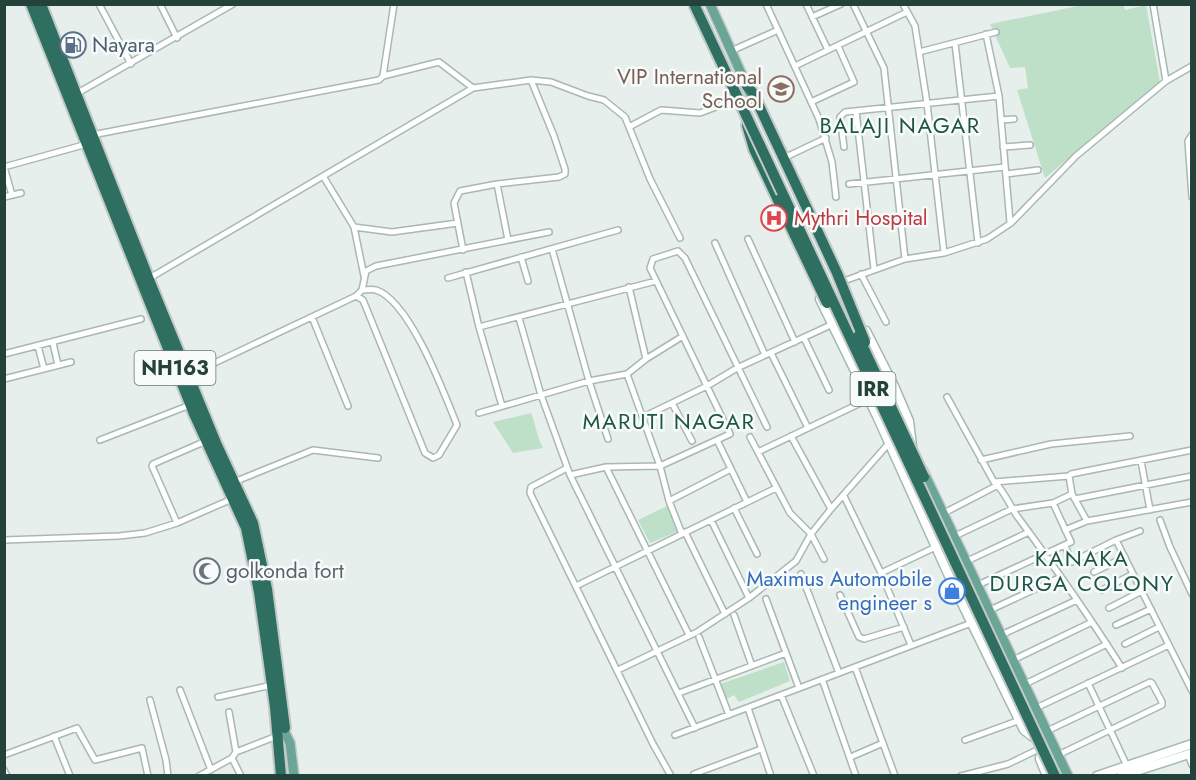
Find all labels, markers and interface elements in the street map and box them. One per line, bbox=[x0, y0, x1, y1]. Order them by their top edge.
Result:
fuel station icon: Nayara bbox=[58, 30, 88, 60]
place label: Nayara bbox=[92, 30, 155, 60]
place label: VIP International School bbox=[617, 62, 762, 116]
school or university icon: VIP International School bbox=[766, 74, 796, 104]
district label: BALAJI NAGAR bbox=[820, 109, 980, 141]
hospital icon: Mythri Hospital bbox=[759, 203, 789, 233]
place label: Mythri Hospital bbox=[794, 203, 928, 233]
road number: NH163 bbox=[134, 351, 216, 385]
road number: IRR bbox=[850, 372, 896, 406]
district label: MARUTI NAGAR bbox=[583, 405, 755, 437]
district label: KANAKA DURGA COLONY bbox=[989, 542, 1175, 599]
mosque icon: golkonda fort bbox=[192, 556, 222, 586]
place label: golkonda fort bbox=[226, 556, 344, 586]
place label: Maximus Automobile engineer s bbox=[747, 564, 932, 618]
shop icon: Maximus Automobile engineer s bbox=[937, 576, 967, 606]

